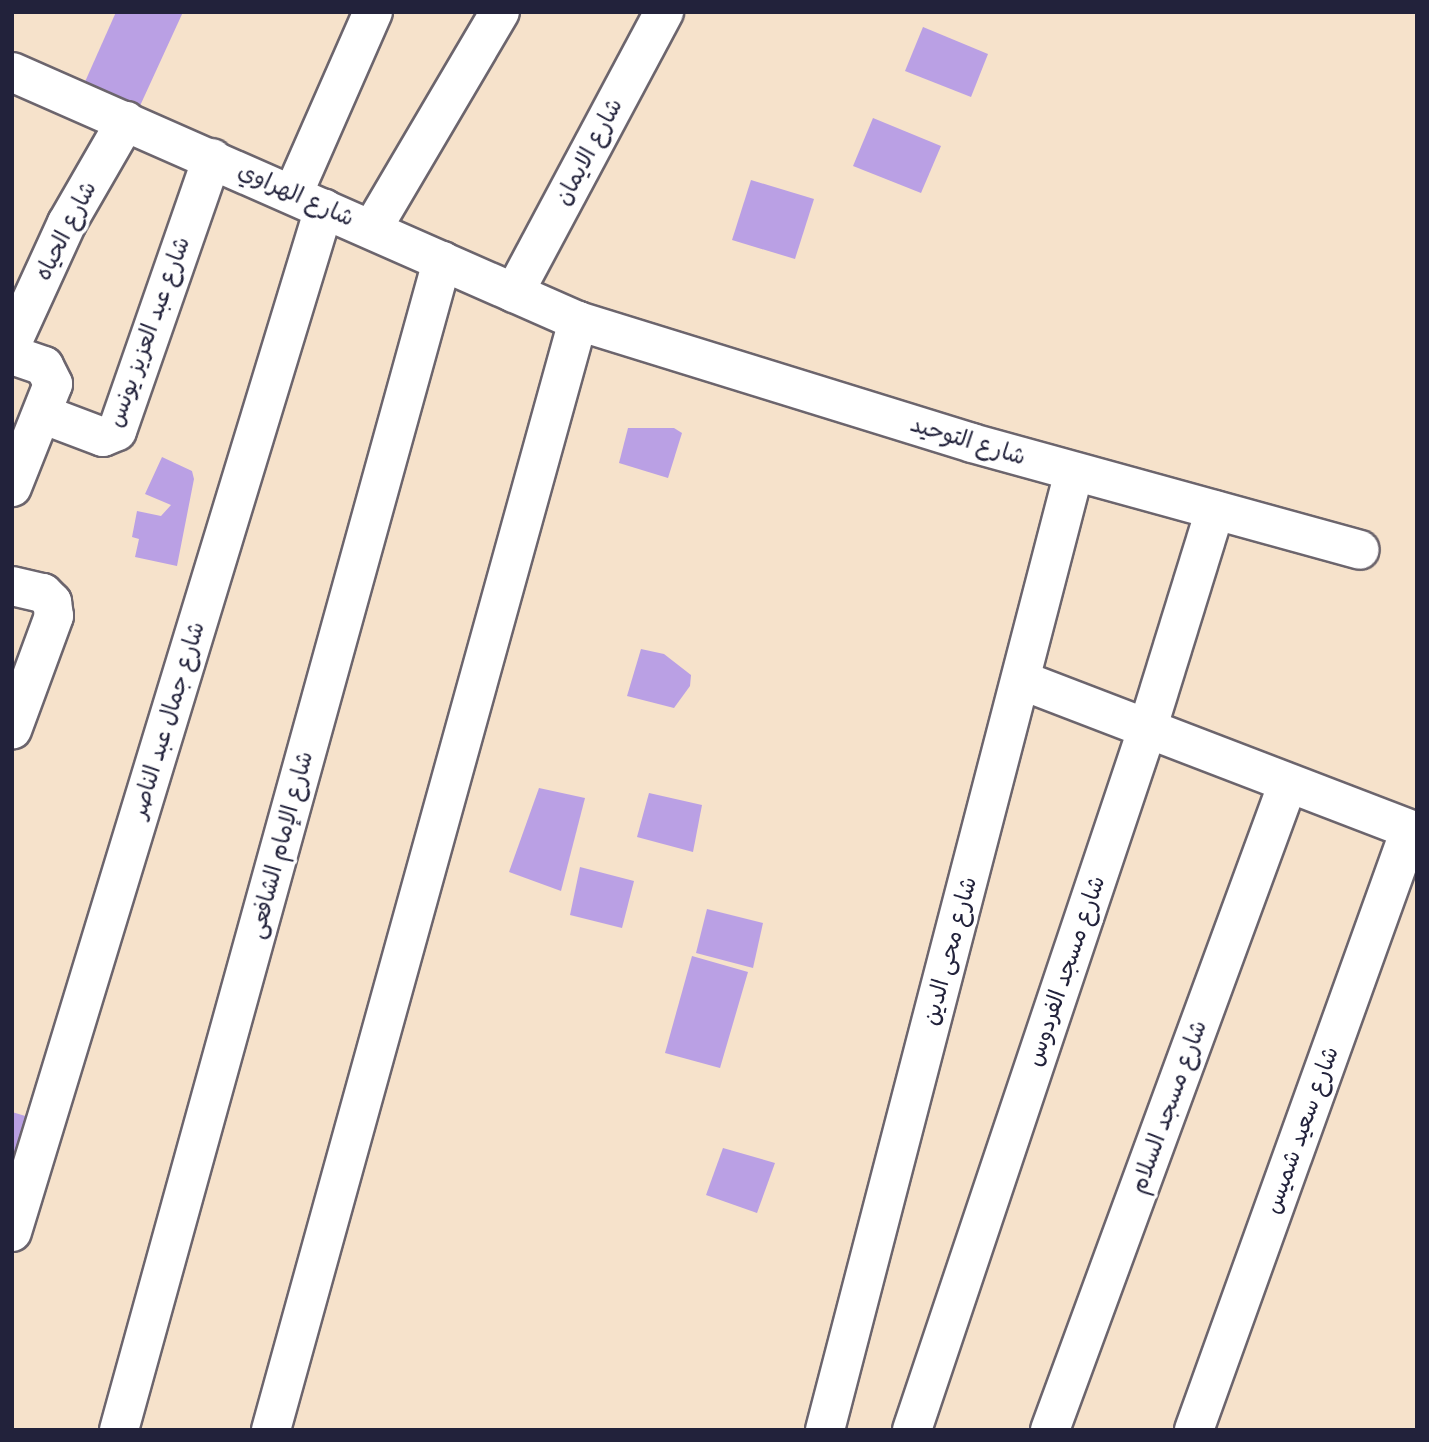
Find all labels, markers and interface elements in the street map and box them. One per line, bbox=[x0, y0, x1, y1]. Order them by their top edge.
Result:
street label: شارع الايمان bbox=[549, 94, 629, 210]
street label: شارع الهراوي bbox=[234, 157, 358, 233]
street label: شارع الحياه bbox=[29, 177, 103, 285]
street label: شارع عبد العزيز يونس bbox=[102, 233, 196, 431]
street label: شارع التوحيد bbox=[907, 410, 1029, 472]
street label: شارع جمال عبد الناصر bbox=[125, 618, 211, 822]
street label: شارع الإمام الشافعى bbox=[243, 748, 319, 942]
street label: شارع مسجد الفردوس bbox=[1020, 872, 1112, 1070]
street label: شارع محى الدين bbox=[917, 874, 983, 1028]
street label: شارع مسجد السلام bbox=[1125, 1017, 1213, 1197]
street label: شارع سعيد شميس bbox=[1259, 1043, 1345, 1217]

